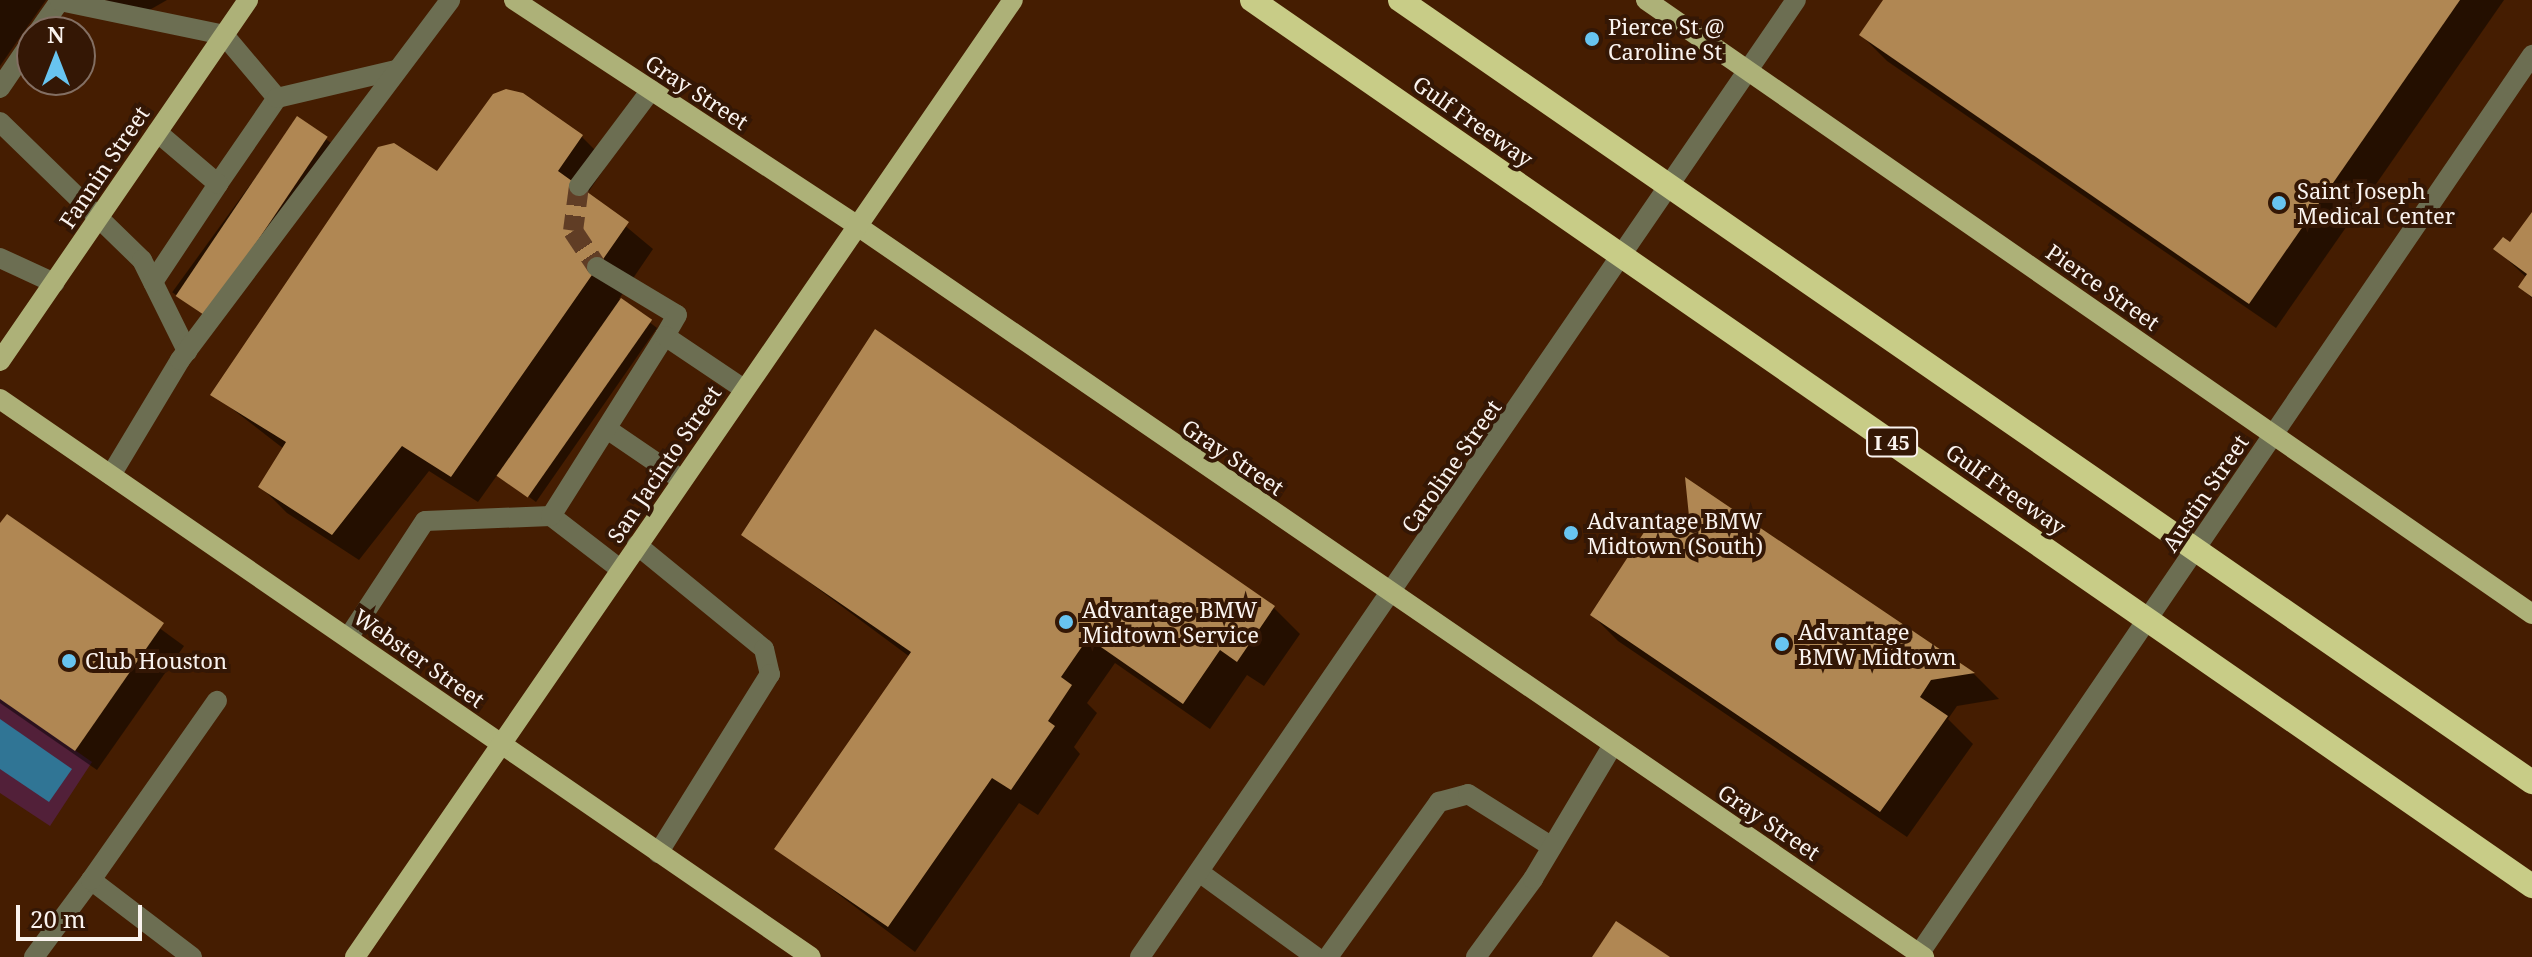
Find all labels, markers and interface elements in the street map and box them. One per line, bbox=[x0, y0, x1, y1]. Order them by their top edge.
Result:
place label: Pierce St @ Caroline St bbox=[1608, 13, 1724, 64]
north arrow bbox=[16, 16, 96, 96]
text: N bbox=[47, 19, 65, 49]
marker: Pierce St @ Caroline St bbox=[1583, 30, 1601, 48]
street label: Gray Street bbox=[641, 49, 753, 135]
street label: Gulf Freeway bbox=[1408, 70, 1538, 172]
street label: Fannin Street bbox=[54, 101, 154, 233]
place label: Saint Joseph Medical Center bbox=[2297, 177, 2455, 228]
marker: Saint Joseph Medical Center bbox=[2268, 192, 2290, 214]
street label: Pierce Street bbox=[2041, 238, 2165, 336]
street label: San Jacinto Street bbox=[602, 380, 726, 548]
street label: Caroline Street bbox=[1395, 395, 1507, 537]
street label: Gray Street bbox=[1177, 413, 1289, 501]
road number: I 45 bbox=[1866, 426, 1918, 458]
street label: Austin Street bbox=[2156, 430, 2254, 556]
street label: Gulf Freeway bbox=[1941, 438, 2071, 540]
place label: Advantage BMW Midtown (South) bbox=[1587, 507, 1763, 558]
marker: Advantage BMW Midtown (South) bbox=[1562, 524, 1580, 542]
place label: Advantage BMW Midtown Service bbox=[1082, 596, 1259, 648]
street label: Webster Street bbox=[348, 603, 490, 713]
marker: Advantage BMW Midtown Service bbox=[1057, 613, 1075, 631]
place label: Advantage BMW Midtown bbox=[1798, 618, 1957, 670]
marker: Advantage BMW Midtown bbox=[1773, 635, 1791, 653]
place label: Club Houston bbox=[85, 648, 227, 674]
marker: Club Houston bbox=[60, 652, 78, 670]
street label: Gray Street bbox=[1713, 778, 1825, 866]
scale bar bbox=[20, 889, 146, 939]
text: 20 m bbox=[30, 902, 86, 935]

